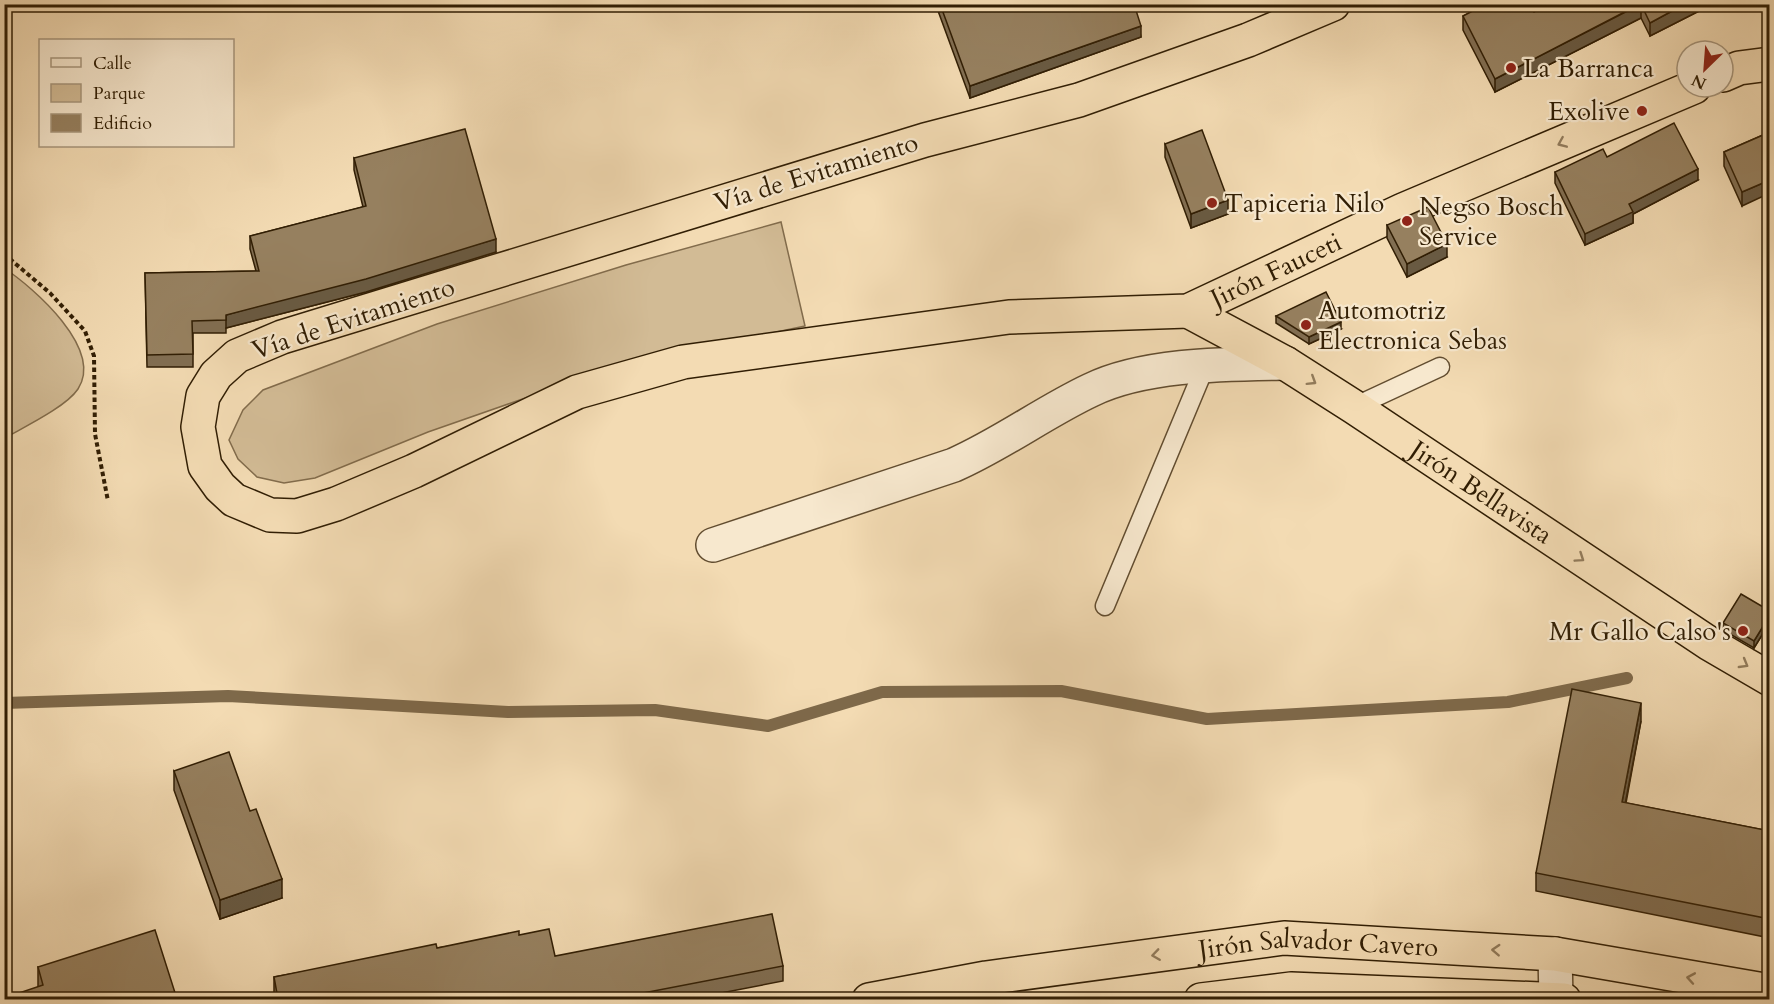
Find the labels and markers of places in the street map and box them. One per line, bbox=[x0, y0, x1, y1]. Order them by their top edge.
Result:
place label: La Barranca bbox=[1523, 51, 1654, 86]
marker: La Barranca bbox=[1504, 61, 1518, 75]
place label: Exolive bbox=[1548, 94, 1630, 129]
marker: Exolive bbox=[1635, 104, 1649, 118]
place label: Tapiceria Nilo bbox=[1224, 186, 1384, 221]
place label: Negso Bosch Service bbox=[1419, 189, 1564, 254]
marker: Tapiceria Nilo bbox=[1205, 196, 1219, 210]
marker: Negso Bosch Service bbox=[1400, 214, 1414, 228]
place label: Automotriz Electronica Sebas bbox=[1318, 293, 1507, 358]
marker: Automotriz Electronica Sebas bbox=[1299, 318, 1313, 332]
place label: Mr Gallo Calso's bbox=[1549, 614, 1731, 649]
marker: Mr Gallo Calso's bbox=[1736, 624, 1750, 638]

